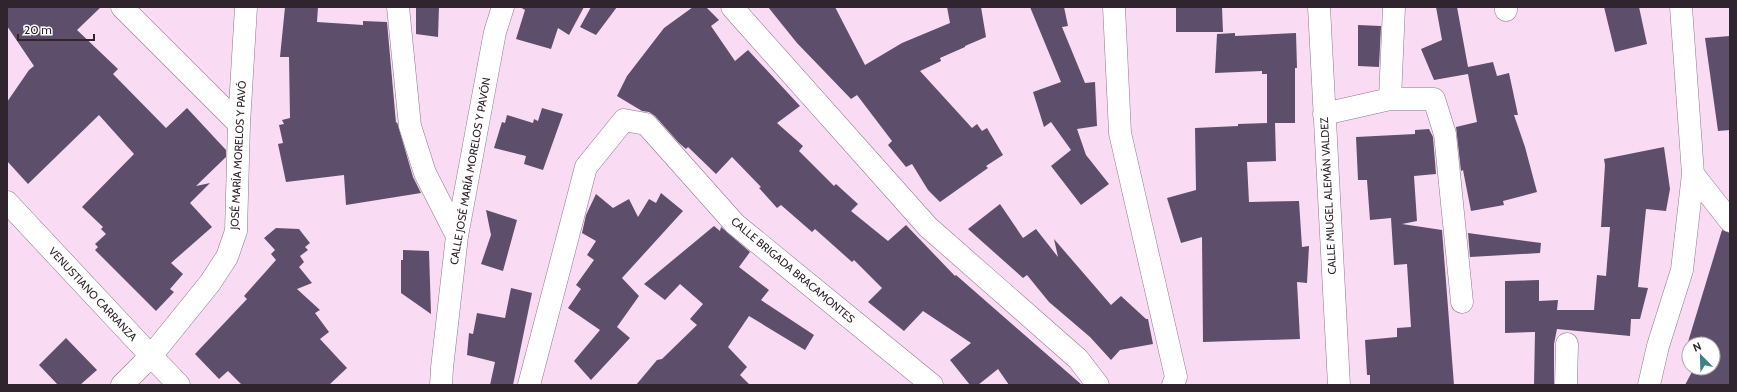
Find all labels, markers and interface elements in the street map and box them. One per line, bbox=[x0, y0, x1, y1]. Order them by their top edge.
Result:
scale bar bbox=[18, 16, 94, 42]
text: 20 m bbox=[24, 22, 52, 37]
street label: CALLE JOSÉ MARÍA MORELOS Y PAVÓN bbox=[447, 76, 493, 266]
street label: JOSÉ MARÍA MORELOS Y PAVÓ bbox=[227, 80, 249, 231]
street label: CALLE MIUGEL ALEMÁN VALDEZ bbox=[1317, 117, 1339, 275]
street label: CALLE BRIGADA BRACAMONTES bbox=[728, 214, 858, 326]
street label: VENUSTIANO CARRANZA bbox=[46, 244, 140, 344]
north arrow bbox=[1681, 336, 1721, 376]
text: N bbox=[1691, 339, 1703, 355]

